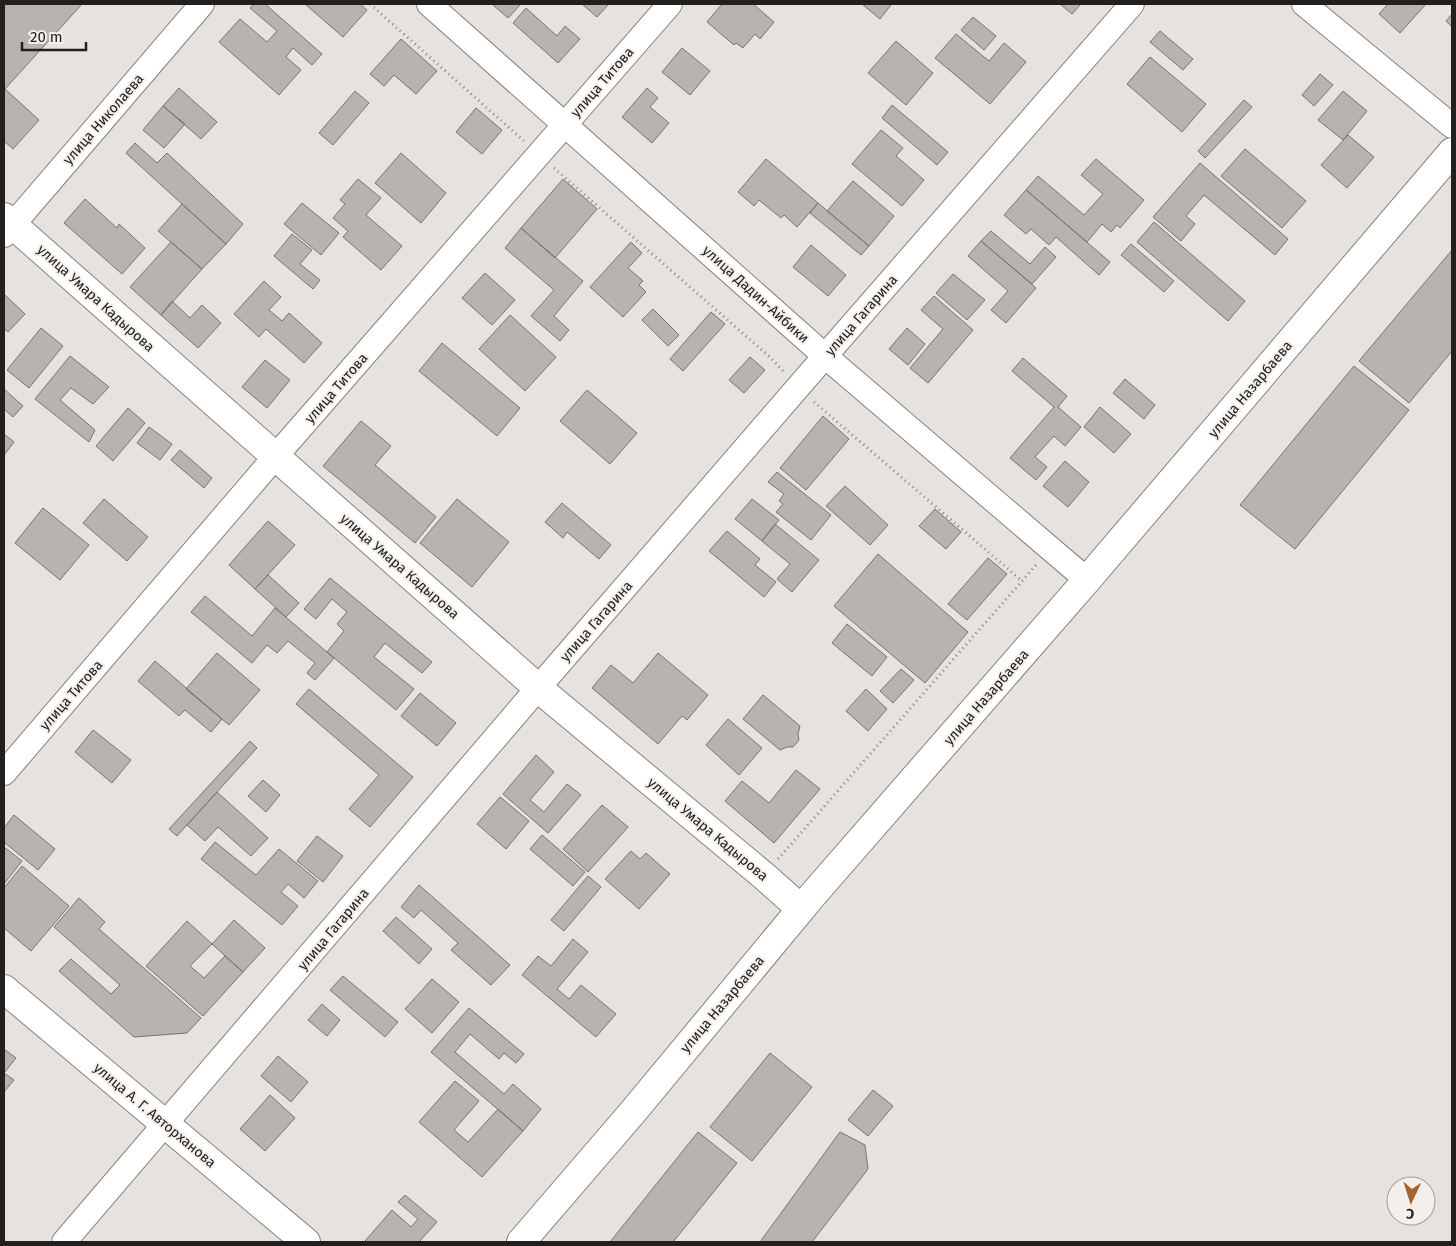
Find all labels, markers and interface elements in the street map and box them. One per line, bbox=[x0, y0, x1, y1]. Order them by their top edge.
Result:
scale bar bbox=[22, 20, 86, 52]
text: 20 m bbox=[30, 28, 63, 46]
street label: улица Титова bbox=[567, 44, 637, 121]
street label: улица Николаева bbox=[59, 71, 147, 168]
street label: улица Умара Кадырова bbox=[33, 241, 158, 356]
street label: улица Дадин-Айбики bbox=[699, 242, 812, 347]
street label: улица Гагарина bbox=[822, 271, 901, 359]
street label: улица Назарбаева bbox=[1205, 337, 1296, 441]
street label: улица Титова bbox=[301, 350, 371, 427]
street label: улица Умара Кадырова bbox=[337, 510, 463, 623]
street label: улица Гагарина bbox=[557, 577, 636, 665]
street label: улица Назарбаева bbox=[940, 646, 1033, 749]
street label: улица Титова bbox=[36, 657, 106, 734]
street label: улица Умара Кадырова bbox=[644, 774, 771, 885]
street label: улица Гагарина bbox=[294, 885, 373, 974]
street label: улица Назарбаева bbox=[677, 952, 768, 1056]
street label: улица А. Г. Авторханова bbox=[90, 1059, 219, 1172]
north arrow bbox=[1386, 1176, 1436, 1226]
text: С bbox=[1406, 1205, 1415, 1222]

